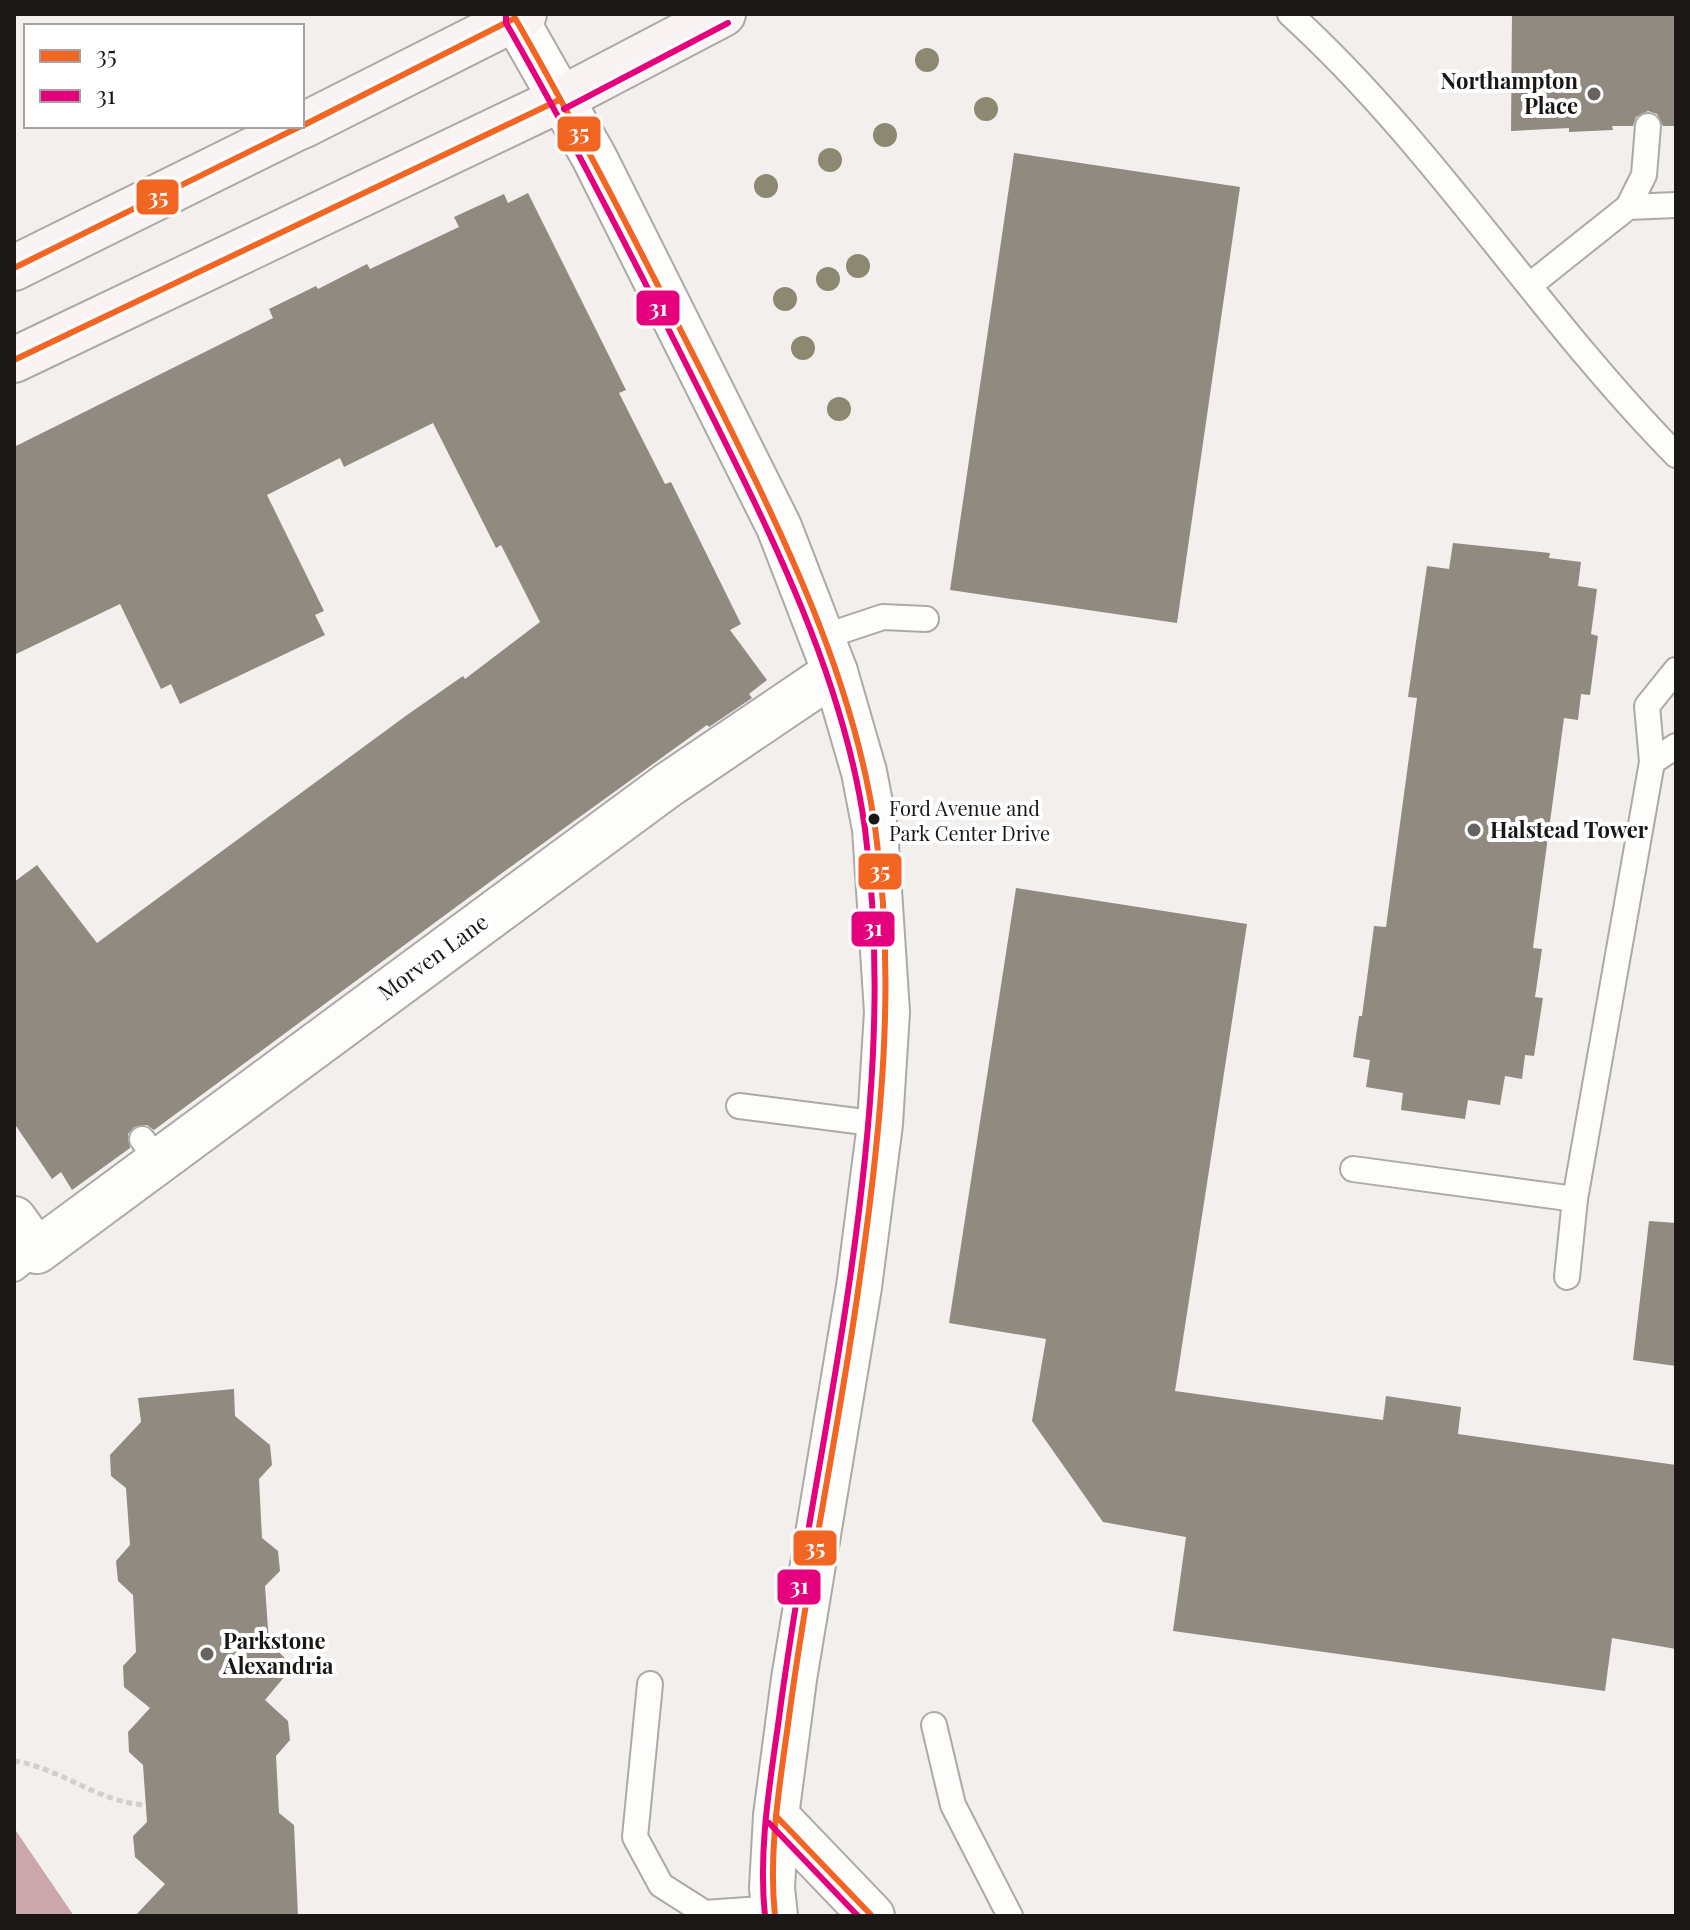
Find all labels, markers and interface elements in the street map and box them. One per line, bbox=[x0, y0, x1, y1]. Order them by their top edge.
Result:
legend bbox=[24, 24, 304, 128]
text: 35 bbox=[96, 38, 117, 70]
place label: Northampton Place bbox=[1441, 65, 1578, 120]
text: 31 bbox=[96, 78, 116, 110]
marker: Northampton Place bbox=[1585, 85, 1603, 103]
line badge: 35 bbox=[556, 115, 602, 153]
text: 35 bbox=[569, 117, 589, 147]
line badge: 35 bbox=[135, 178, 180, 216]
text: 35 bbox=[148, 181, 168, 211]
line badge: 31 bbox=[635, 289, 681, 327]
text: 31 bbox=[648, 292, 668, 322]
place label: Ford Avenue and Park Center Drive bbox=[889, 794, 1050, 846]
marker: Ford Avenue and Park Center Drive bbox=[866, 811, 882, 827]
place label: Halstead Tower bbox=[1490, 814, 1649, 844]
marker: Halstead Tower bbox=[1465, 821, 1483, 839]
line badge: 35 bbox=[857, 852, 903, 891]
text: 35 bbox=[870, 855, 890, 885]
street label: Morven Lane bbox=[371, 906, 493, 1006]
line badge: 31 bbox=[850, 910, 896, 948]
text: 31 bbox=[863, 912, 883, 942]
line badge: 35 bbox=[792, 1529, 838, 1567]
text: 35 bbox=[805, 1532, 825, 1562]
line badge: 31 bbox=[776, 1568, 822, 1606]
text: 31 bbox=[789, 1570, 809, 1600]
place label: Parkstone Alexandria bbox=[222, 1625, 334, 1680]
marker: Parkstone Alexandria bbox=[198, 1645, 216, 1663]

